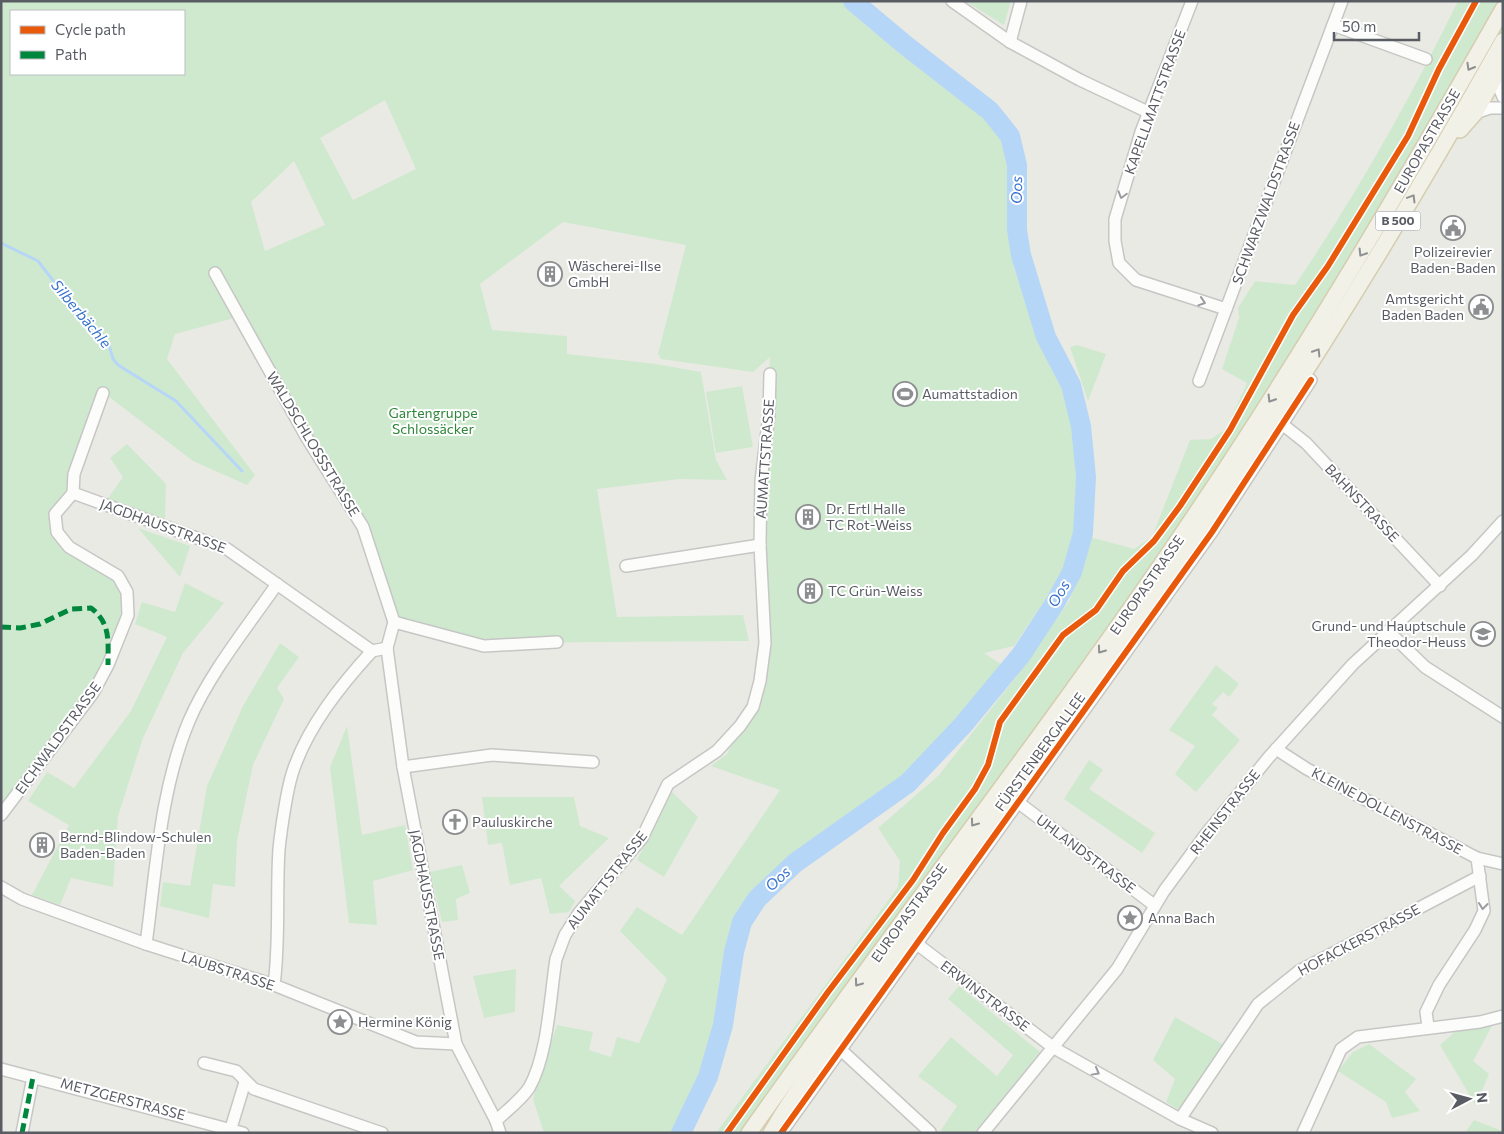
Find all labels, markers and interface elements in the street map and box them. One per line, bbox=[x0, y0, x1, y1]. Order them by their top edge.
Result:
legend bbox=[10, 10, 185, 75]
scale bar bbox=[1334, 10, 1419, 42]
text: 50 m bbox=[1342, 17, 1376, 35]
text: Cycle path bbox=[55, 20, 126, 38]
street label: KAPELLMATTSTRASSE bbox=[1120, 27, 1189, 177]
text: Path bbox=[55, 45, 87, 63]
one-way arrow bbox=[1466, 61, 1476, 70]
street label: EUROPASTRASSE bbox=[1390, 86, 1463, 196]
street label: SCHWARZWALDSTRASSE bbox=[1228, 119, 1303, 287]
water label: Oos bbox=[1007, 176, 1025, 204]
one-way arrow bbox=[1117, 191, 1127, 199]
one-way arrow bbox=[1405, 195, 1415, 204]
road number: B 500 bbox=[1376, 212, 1420, 230]
public building icon: Polizeirevier Baden-Baden bbox=[1440, 215, 1466, 241]
place label: Polizeirevier Baden-Baden bbox=[1410, 243, 1496, 276]
one-way arrow bbox=[1359, 247, 1368, 256]
place label: Wäscherei-Ilse GmbH bbox=[568, 257, 661, 290]
building icon: Wäscherei-Ilse GmbH bbox=[537, 261, 563, 287]
water label: Silberbächle bbox=[48, 276, 116, 351]
place label: Amtsgericht Baden Baden bbox=[1382, 290, 1464, 323]
public building icon: Amtsgericht Baden Baden bbox=[1468, 294, 1494, 320]
one-way arrow bbox=[1197, 296, 1206, 306]
one-way arrow bbox=[1311, 348, 1320, 357]
street label: WALDSCHLOSSSTRASSE bbox=[263, 368, 363, 519]
sports icon: Aumattstadion bbox=[892, 381, 918, 407]
place label: Aumattstadion bbox=[922, 385, 1018, 402]
one-way arrow bbox=[1267, 394, 1277, 403]
street label: AUMATTSTRASSE bbox=[752, 399, 777, 519]
park label: Gartengruppe Schlossäcker bbox=[388, 404, 478, 437]
street label: BAHNSTRASSE bbox=[1322, 460, 1403, 545]
street label: JAGDHAUSSTRASSE bbox=[98, 495, 228, 556]
place label: Dr. Ertl Halle TC Rot-Weiss bbox=[826, 500, 912, 533]
building icon: Dr. Ertl Halle TC Rot-Weiss bbox=[795, 504, 821, 530]
street label: EUROPASTRASSE bbox=[1106, 532, 1187, 638]
water label: Oos bbox=[1043, 577, 1073, 610]
building icon: TC Grün-Weiss bbox=[797, 578, 823, 604]
place label: TC Grün-Weiss bbox=[828, 582, 923, 599]
place label: Grund- und Hauptschule Theodor-Heuss bbox=[1311, 617, 1466, 650]
school or university icon: Grund- und Hauptschule Theodor-Heuss bbox=[1470, 621, 1496, 647]
one-way arrow bbox=[1098, 644, 1107, 654]
street label: EICHWALDSTRASSE bbox=[11, 678, 104, 797]
street label: FÜRSTENBERGALLEE bbox=[991, 689, 1088, 814]
street label: KLEINE DOLLENSTRASSE bbox=[1309, 763, 1466, 858]
street label: RHEINSTRASSE bbox=[1186, 766, 1263, 858]
church icon: Pauluskirche bbox=[442, 809, 468, 835]
street label: UHLANDSTRASSE bbox=[1033, 811, 1139, 897]
place label: Pauluskirche bbox=[472, 813, 553, 830]
one-way arrow bbox=[971, 817, 980, 827]
street label: AUMATTSTRASSE bbox=[563, 827, 650, 932]
place label: Bernd-Blindow-Schulen Baden-Baden bbox=[60, 828, 212, 861]
street label: JAGDHAUSSTRASSE bbox=[406, 828, 449, 962]
building icon: Bernd-Blindow-Schulen Baden-Baden bbox=[29, 832, 55, 858]
street label: EUROPASTRASSE bbox=[867, 860, 950, 965]
water label: Oos bbox=[761, 862, 794, 894]
street label: HOFACKERSTRASSE bbox=[1295, 900, 1423, 979]
one-way arrow bbox=[1478, 903, 1489, 911]
place icon: Anna Bach bbox=[1117, 905, 1143, 931]
place label: Anna Bach bbox=[1148, 909, 1215, 926]
street label: LAUBSTRASSE bbox=[179, 947, 277, 994]
street label: ERWINSTRASSE bbox=[937, 957, 1033, 1035]
one-way arrow bbox=[855, 977, 864, 987]
place icon: Hermine König bbox=[327, 1009, 353, 1035]
place label: Hermine König bbox=[358, 1013, 452, 1030]
one-way arrow bbox=[1091, 1066, 1100, 1076]
street label: METZGERSTRASSE bbox=[59, 1074, 187, 1123]
north arrow bbox=[1444, 1074, 1494, 1124]
text: N bbox=[1473, 1091, 1491, 1104]

